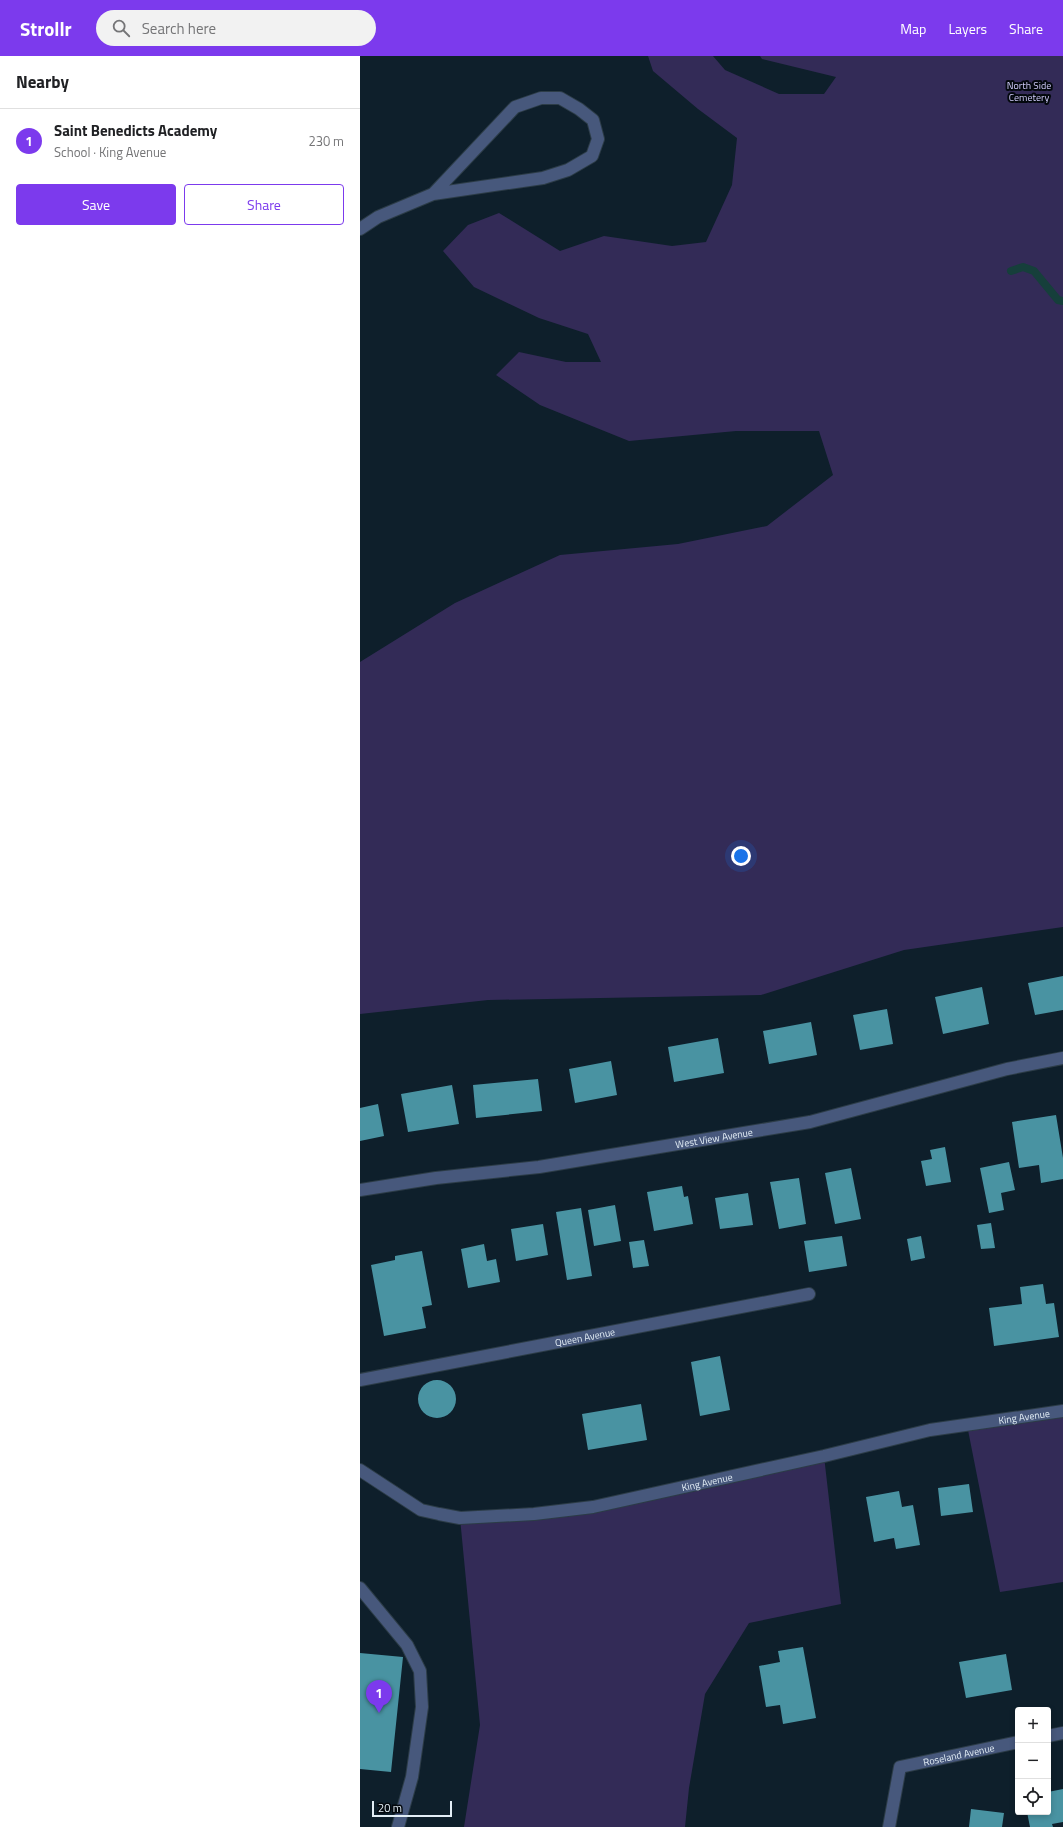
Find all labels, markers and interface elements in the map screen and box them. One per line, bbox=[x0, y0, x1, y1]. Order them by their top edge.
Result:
search box bbox=[96, 10, 376, 46]
text: Strollr bbox=[20, 14, 72, 43]
icon: search bbox=[110, 17, 132, 39]
text: Search here bbox=[142, 17, 216, 40]
text: Map bbox=[900, 18, 926, 39]
text: Layers bbox=[948, 18, 987, 39]
text: Share bbox=[1009, 18, 1043, 39]
text: Nearby bbox=[16, 69, 69, 95]
park label: North Side Cemetery bbox=[1007, 78, 1051, 105]
text: Saint Benedicts Academy bbox=[54, 119, 217, 142]
text: 1 bbox=[25, 131, 33, 151]
text: 230 m bbox=[308, 131, 344, 151]
text: School · King Avenue bbox=[54, 142, 166, 162]
button: Save bbox=[16, 184, 176, 225]
button: Share bbox=[184, 184, 344, 225]
your location bbox=[731, 846, 751, 866]
street label: West View Avenue bbox=[674, 1124, 754, 1152]
street label: Queen Avenue bbox=[554, 1324, 616, 1350]
street label: King Avenue bbox=[997, 1405, 1051, 1428]
street label: King Avenue bbox=[680, 1469, 734, 1495]
pin: 1 bbox=[366, 1680, 392, 1713]
map controls bbox=[1015, 1707, 1051, 1815]
button: + bbox=[1015, 1707, 1051, 1743]
street label: Roseland Avenue bbox=[922, 1740, 996, 1769]
button: − bbox=[1015, 1743, 1051, 1779]
button: locate bbox=[1015, 1779, 1051, 1815]
scale bar bbox=[372, 1799, 452, 1818]
text: 20 m bbox=[378, 1800, 402, 1816]

